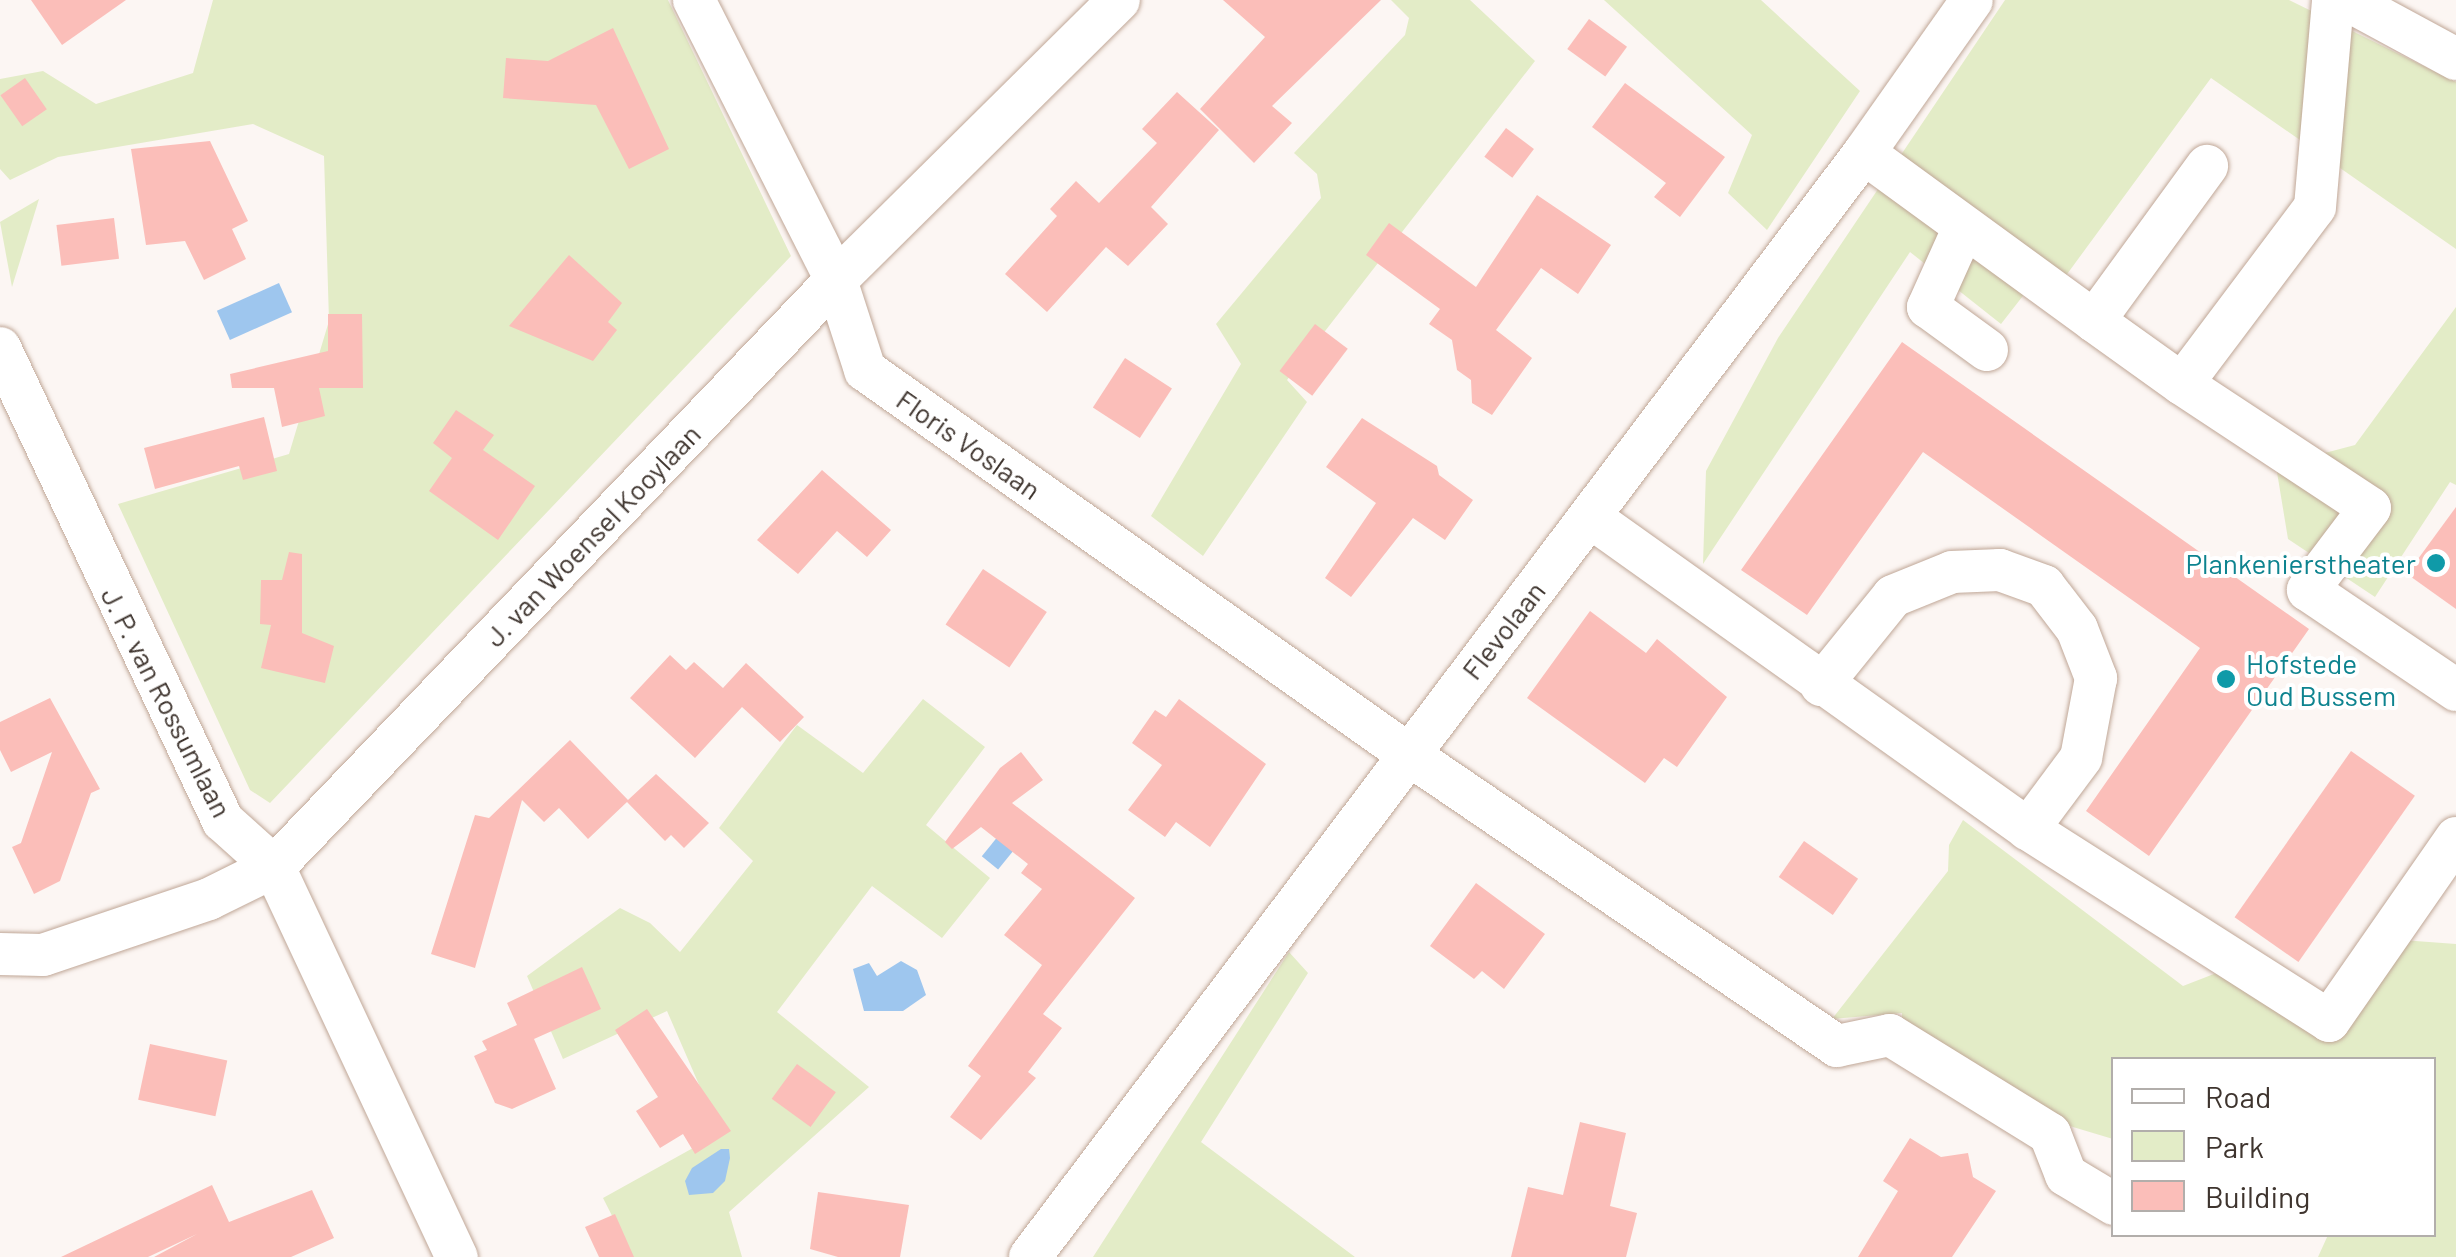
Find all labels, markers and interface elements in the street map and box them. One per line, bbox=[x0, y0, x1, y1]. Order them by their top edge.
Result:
street label: Floris Voslaan bbox=[891, 382, 1047, 506]
street label: J. van Woensel Kooylaan bbox=[477, 417, 707, 653]
place label: Plankenierstheater bbox=[2186, 546, 2416, 580]
marker: Plankenierstheater bbox=[2425, 552, 2447, 574]
street label: Flevolaan bbox=[1454, 574, 1552, 686]
street label: J. P. van Rossumlaan bbox=[95, 582, 239, 822]
place label: Hofstede Oud Bussem bbox=[2246, 646, 2396, 712]
marker: Hofstede Oud Bussem bbox=[2215, 668, 2237, 690]
legend bbox=[2111, 1057, 2436, 1237]
text: Road bbox=[2205, 1078, 2271, 1114]
text: Park bbox=[2205, 1128, 2264, 1164]
text: Building bbox=[2205, 1178, 2310, 1214]

